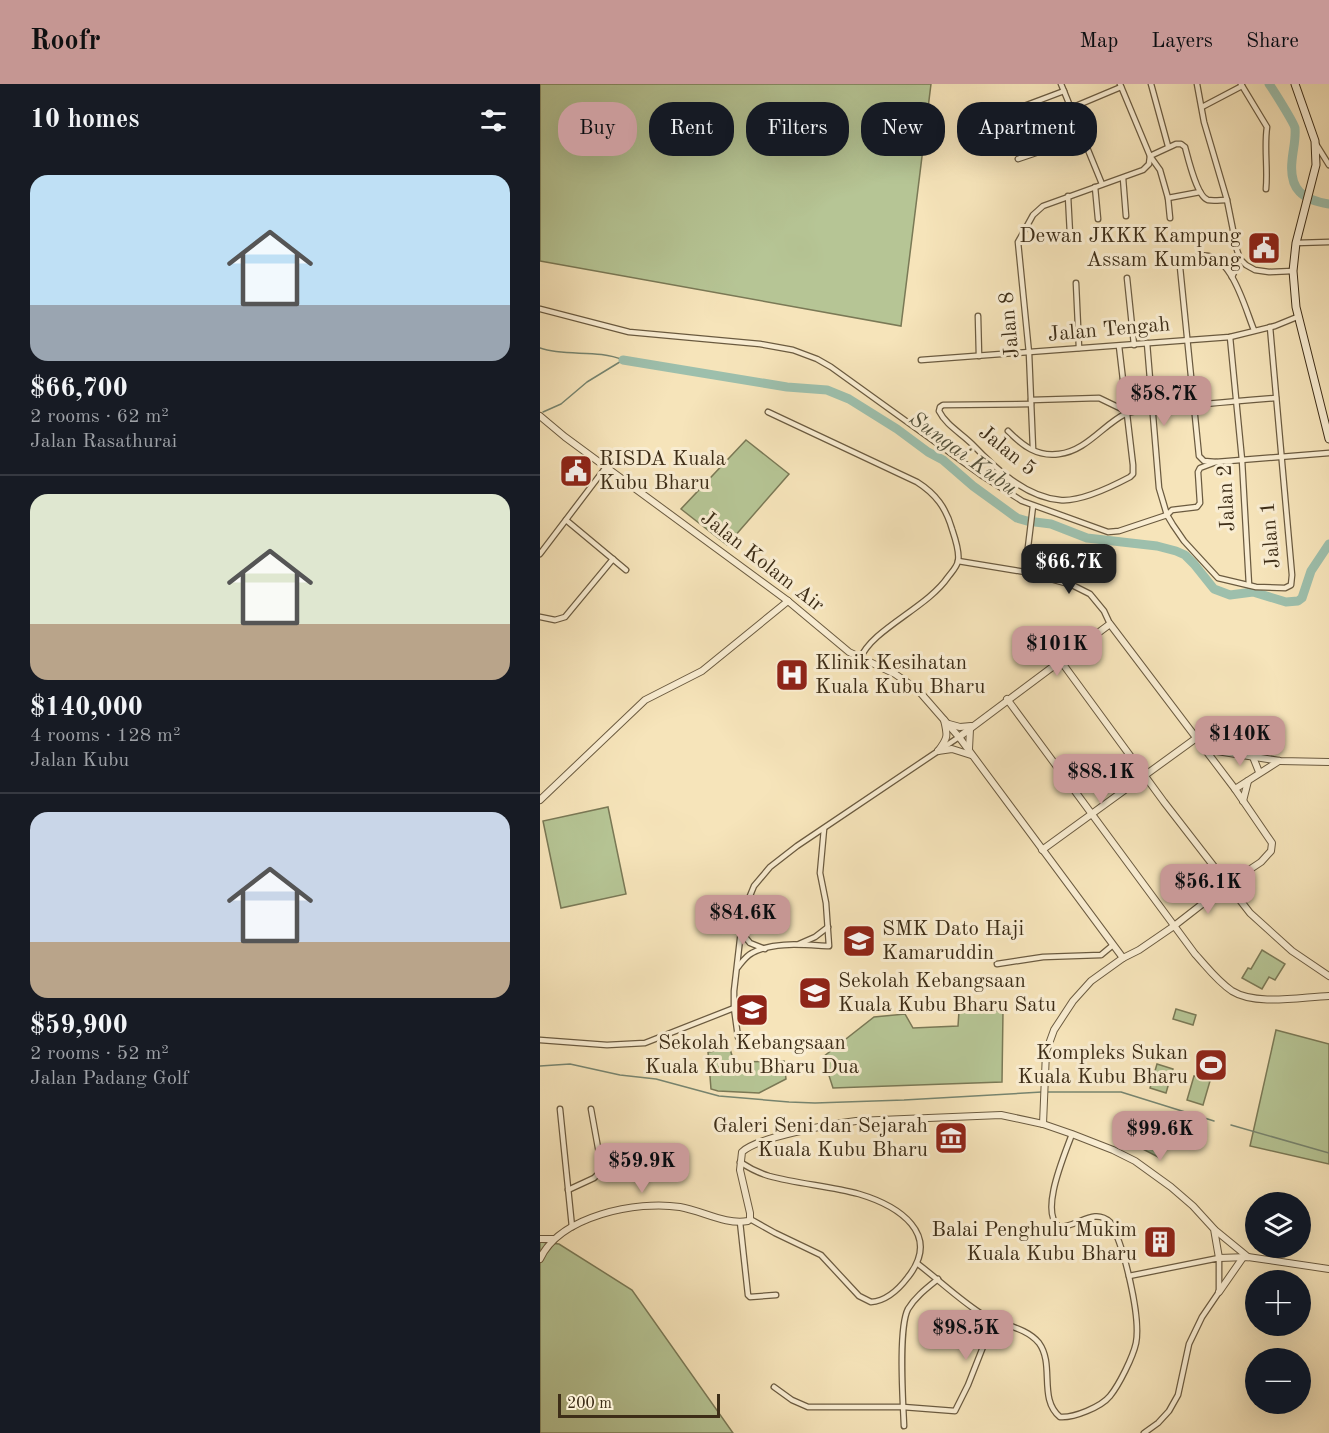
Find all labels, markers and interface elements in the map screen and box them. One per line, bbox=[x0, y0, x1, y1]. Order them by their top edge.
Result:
text: Roofr bbox=[30, 28, 101, 56]
text: Map bbox=[1079, 31, 1118, 52]
text: Layers bbox=[1151, 31, 1213, 52]
text: Share bbox=[1246, 31, 1299, 52]
chip: Buy bbox=[558, 102, 637, 156]
chip: Rent bbox=[649, 102, 734, 156]
chip: Filters bbox=[746, 102, 849, 156]
chip: New bbox=[861, 102, 945, 156]
chip: Apartment bbox=[957, 102, 1097, 156]
icon: filters bbox=[477, 104, 510, 137]
text: 10 homes bbox=[30, 107, 139, 133]
icon: home bbox=[216, 214, 324, 322]
place label: Dewan JKKK Kampung Assam Kumbang bbox=[1019, 226, 1242, 271]
public building icon: Dewan JKKK Kampung Assam Kumbang bbox=[1246, 230, 1282, 266]
street label: Jalan 8 bbox=[997, 291, 1023, 359]
street label: Jalan Tengah bbox=[1047, 314, 1171, 346]
text: $66,700 bbox=[30, 376, 128, 402]
pin: $58.7K bbox=[1115, 376, 1213, 427]
text: $58.7K bbox=[1130, 385, 1198, 405]
text: 2 rooms · 62 m² bbox=[30, 407, 169, 427]
water label: Sungai Kubu bbox=[905, 408, 1021, 500]
street label: Jalan 5 bbox=[974, 422, 1040, 480]
text: Jalan Rasathurai bbox=[30, 432, 177, 452]
place label: RISDA Kuala Kubu Bharu bbox=[599, 449, 726, 494]
public building icon: RISDA Kuala Kubu Bharu bbox=[558, 453, 594, 489]
street label: Jalan 2 bbox=[1215, 464, 1239, 532]
street label: Jalan 1 bbox=[1258, 501, 1284, 569]
street label: Jalan Kolam Air bbox=[696, 507, 828, 617]
icon: home bbox=[216, 533, 324, 641]
pin: $66.7K bbox=[1020, 544, 1118, 595]
text: $66.7K bbox=[1035, 553, 1103, 573]
pin: $101K bbox=[1015, 626, 1099, 677]
text: $101K bbox=[1026, 635, 1088, 655]
place label: Klinik Kesihatan Kuala Kubu Bharu bbox=[815, 653, 985, 698]
hospital icon: Klinik Kesihatan Kuala Kubu Bharu bbox=[774, 657, 810, 693]
text: $140,000 bbox=[30, 695, 143, 721]
pin: $140K bbox=[1198, 716, 1282, 767]
text: $140K bbox=[1209, 725, 1271, 745]
text: 4 rooms · 128 m² bbox=[30, 726, 180, 746]
text: Jalan Kubu bbox=[30, 751, 129, 771]
pin: $88.1K bbox=[1052, 754, 1150, 805]
text: $88.1K bbox=[1067, 763, 1135, 783]
icon: home bbox=[216, 851, 324, 959]
pin: $56.1K bbox=[1159, 864, 1257, 915]
text: $56.1K bbox=[1174, 873, 1242, 893]
pin: $84.6K bbox=[694, 895, 792, 946]
text: $84.6K bbox=[709, 904, 777, 924]
place label: SMK Dato Haji Kamaruddin bbox=[882, 919, 1024, 964]
school or university icon: SMK Dato Haji Kamaruddin bbox=[841, 923, 877, 959]
place label: Sekolah Kebangsaan Kuala Kubu Bharu Satu bbox=[838, 971, 1056, 1016]
school or university icon: Sekolah Kebangsaan Kuala Kubu Bharu Satu bbox=[797, 975, 833, 1011]
school or university icon: Sekolah Kebangsaan Kuala Kubu Bharu Dua bbox=[734, 992, 770, 1028]
text: $59,900 bbox=[30, 1013, 128, 1039]
place label: Sekolah Kebangsaan Kuala Kubu Bharu Dua bbox=[645, 1033, 859, 1078]
place label: Kompleks Sukan Kuala Kubu Bharu bbox=[1018, 1043, 1188, 1088]
text: 2 rooms · 52 m² bbox=[30, 1044, 169, 1064]
sports icon: Kompleks Sukan Kuala Kubu Bharu bbox=[1193, 1047, 1229, 1083]
text: Jalan Padang Golf bbox=[30, 1069, 189, 1089]
pin: $99.6K bbox=[1111, 1111, 1209, 1162]
place label: Galeri Seni dan Sejarah Kuala Kubu Bharu bbox=[713, 1116, 928, 1161]
museum icon: Galeri Seni dan Sejarah Kuala Kubu Bharu bbox=[933, 1120, 969, 1156]
text: $99.6K bbox=[1126, 1120, 1194, 1140]
pin: $59.9K bbox=[593, 1143, 691, 1194]
text: $59.9K bbox=[608, 1152, 676, 1172]
map controls bbox=[1245, 1192, 1311, 1414]
button: layers bbox=[1245, 1192, 1311, 1258]
place label: Balai Penghulu Mukim Kuala Kubu Bharu bbox=[932, 1220, 1137, 1265]
building icon: Balai Penghulu Mukim Kuala Kubu Bharu bbox=[1142, 1224, 1178, 1260]
button: + bbox=[1245, 1270, 1311, 1336]
pin: $98.5K bbox=[917, 1310, 1015, 1361]
text: $98.5K bbox=[932, 1319, 1000, 1339]
button: − bbox=[1245, 1348, 1311, 1414]
scale bar bbox=[558, 1391, 720, 1418]
text: 200 m bbox=[567, 1396, 612, 1412]

